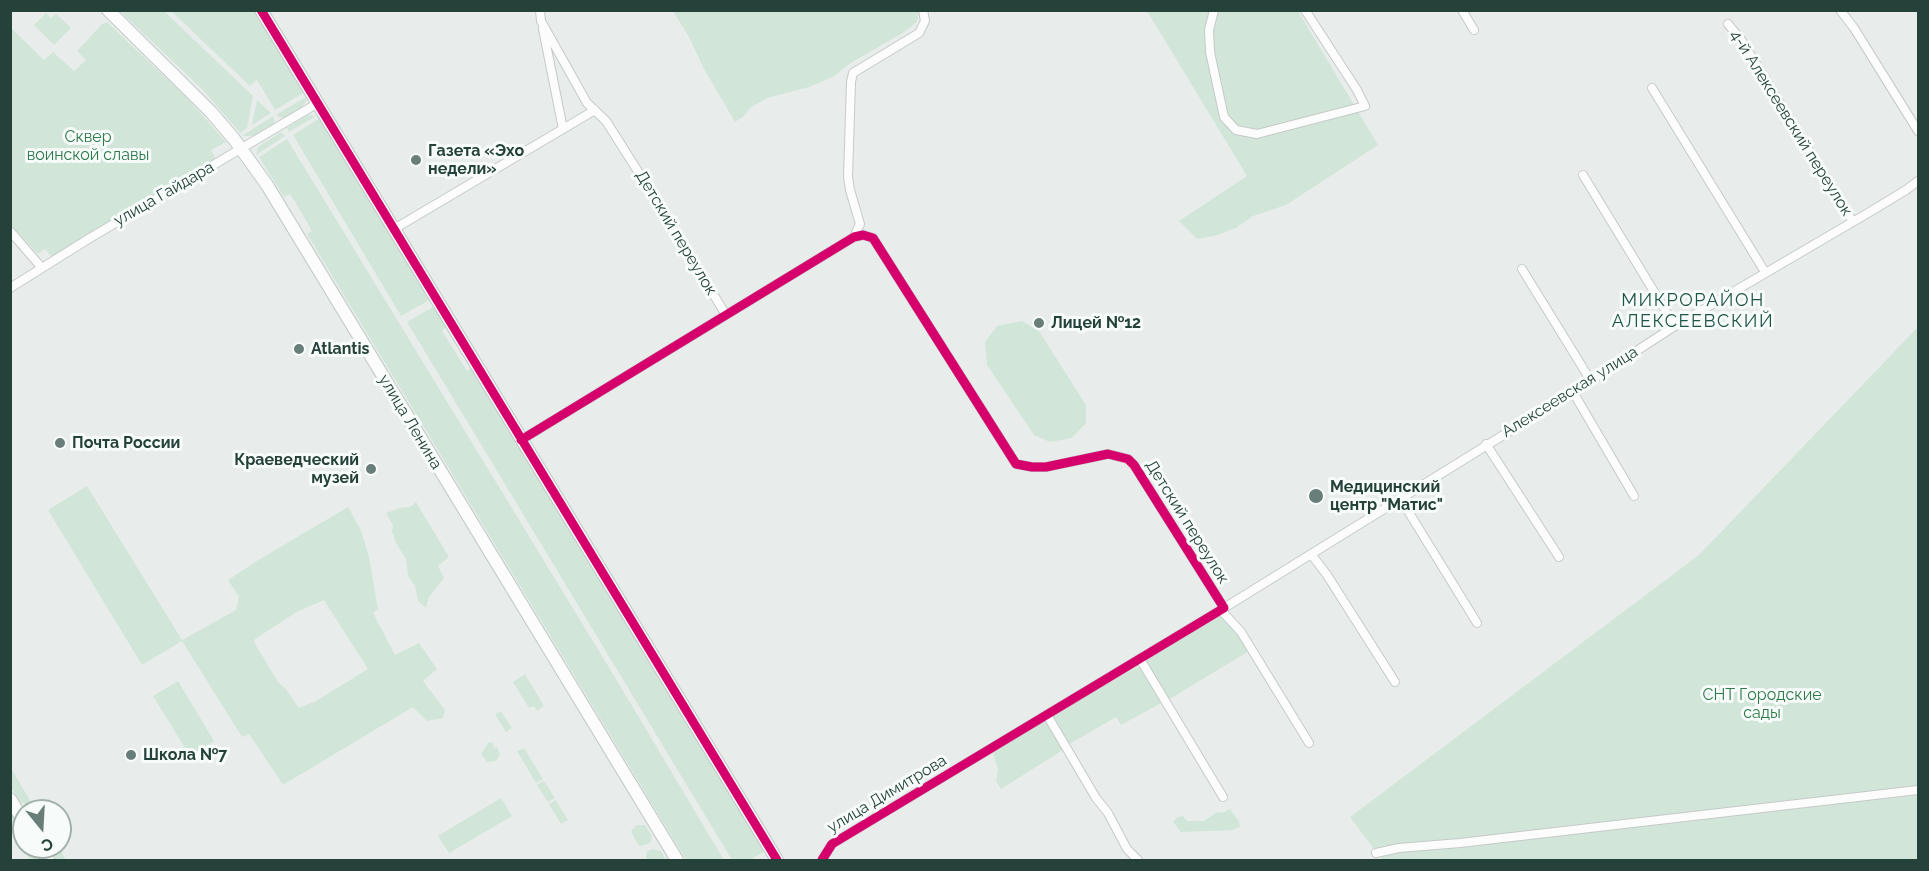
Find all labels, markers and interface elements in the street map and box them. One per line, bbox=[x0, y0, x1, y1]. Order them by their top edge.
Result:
street label: 4-й Алексеевский переулок bbox=[1726, 26, 1856, 220]
park label: Сквер воинской славы bbox=[27, 127, 149, 165]
place label: Газета «Эхо недели» bbox=[428, 141, 524, 179]
marker: Газета «Эхо недели» bbox=[409, 153, 423, 167]
street label: улица Гайдара bbox=[111, 158, 217, 230]
street label: Детский переулок bbox=[631, 167, 721, 299]
district label: МИКРОРАЙОН АЛЕКСЕЕВСКИЙ bbox=[1612, 290, 1774, 332]
place label: Лицей №12 bbox=[1051, 313, 1141, 333]
marker: Лицей №12 bbox=[1032, 316, 1046, 330]
place label: Atlantis bbox=[311, 339, 369, 359]
marker: Atlantis bbox=[292, 342, 306, 356]
street label: Алексеевская улица bbox=[1498, 342, 1642, 442]
street label: улица Ленина bbox=[374, 371, 446, 473]
place label: Почта России bbox=[72, 433, 180, 453]
marker: Почта России bbox=[53, 436, 67, 450]
place label: Краеведческий музей bbox=[234, 450, 359, 488]
street label: Детский переулок bbox=[1141, 457, 1233, 587]
marker: Краеведческий музей bbox=[364, 462, 378, 476]
place label: Медицинский центр "Матис" bbox=[1330, 477, 1443, 515]
marker: Медицинский центр "Матис" bbox=[1307, 487, 1325, 505]
park label: СНТ Городские сады bbox=[1702, 685, 1822, 723]
place label: Школа №7 bbox=[143, 745, 227, 765]
marker: Школа №7 bbox=[124, 748, 138, 762]
street label: улица Димитрова bbox=[824, 751, 950, 837]
north arrow bbox=[12, 799, 72, 859]
text: С bbox=[39, 834, 55, 855]

